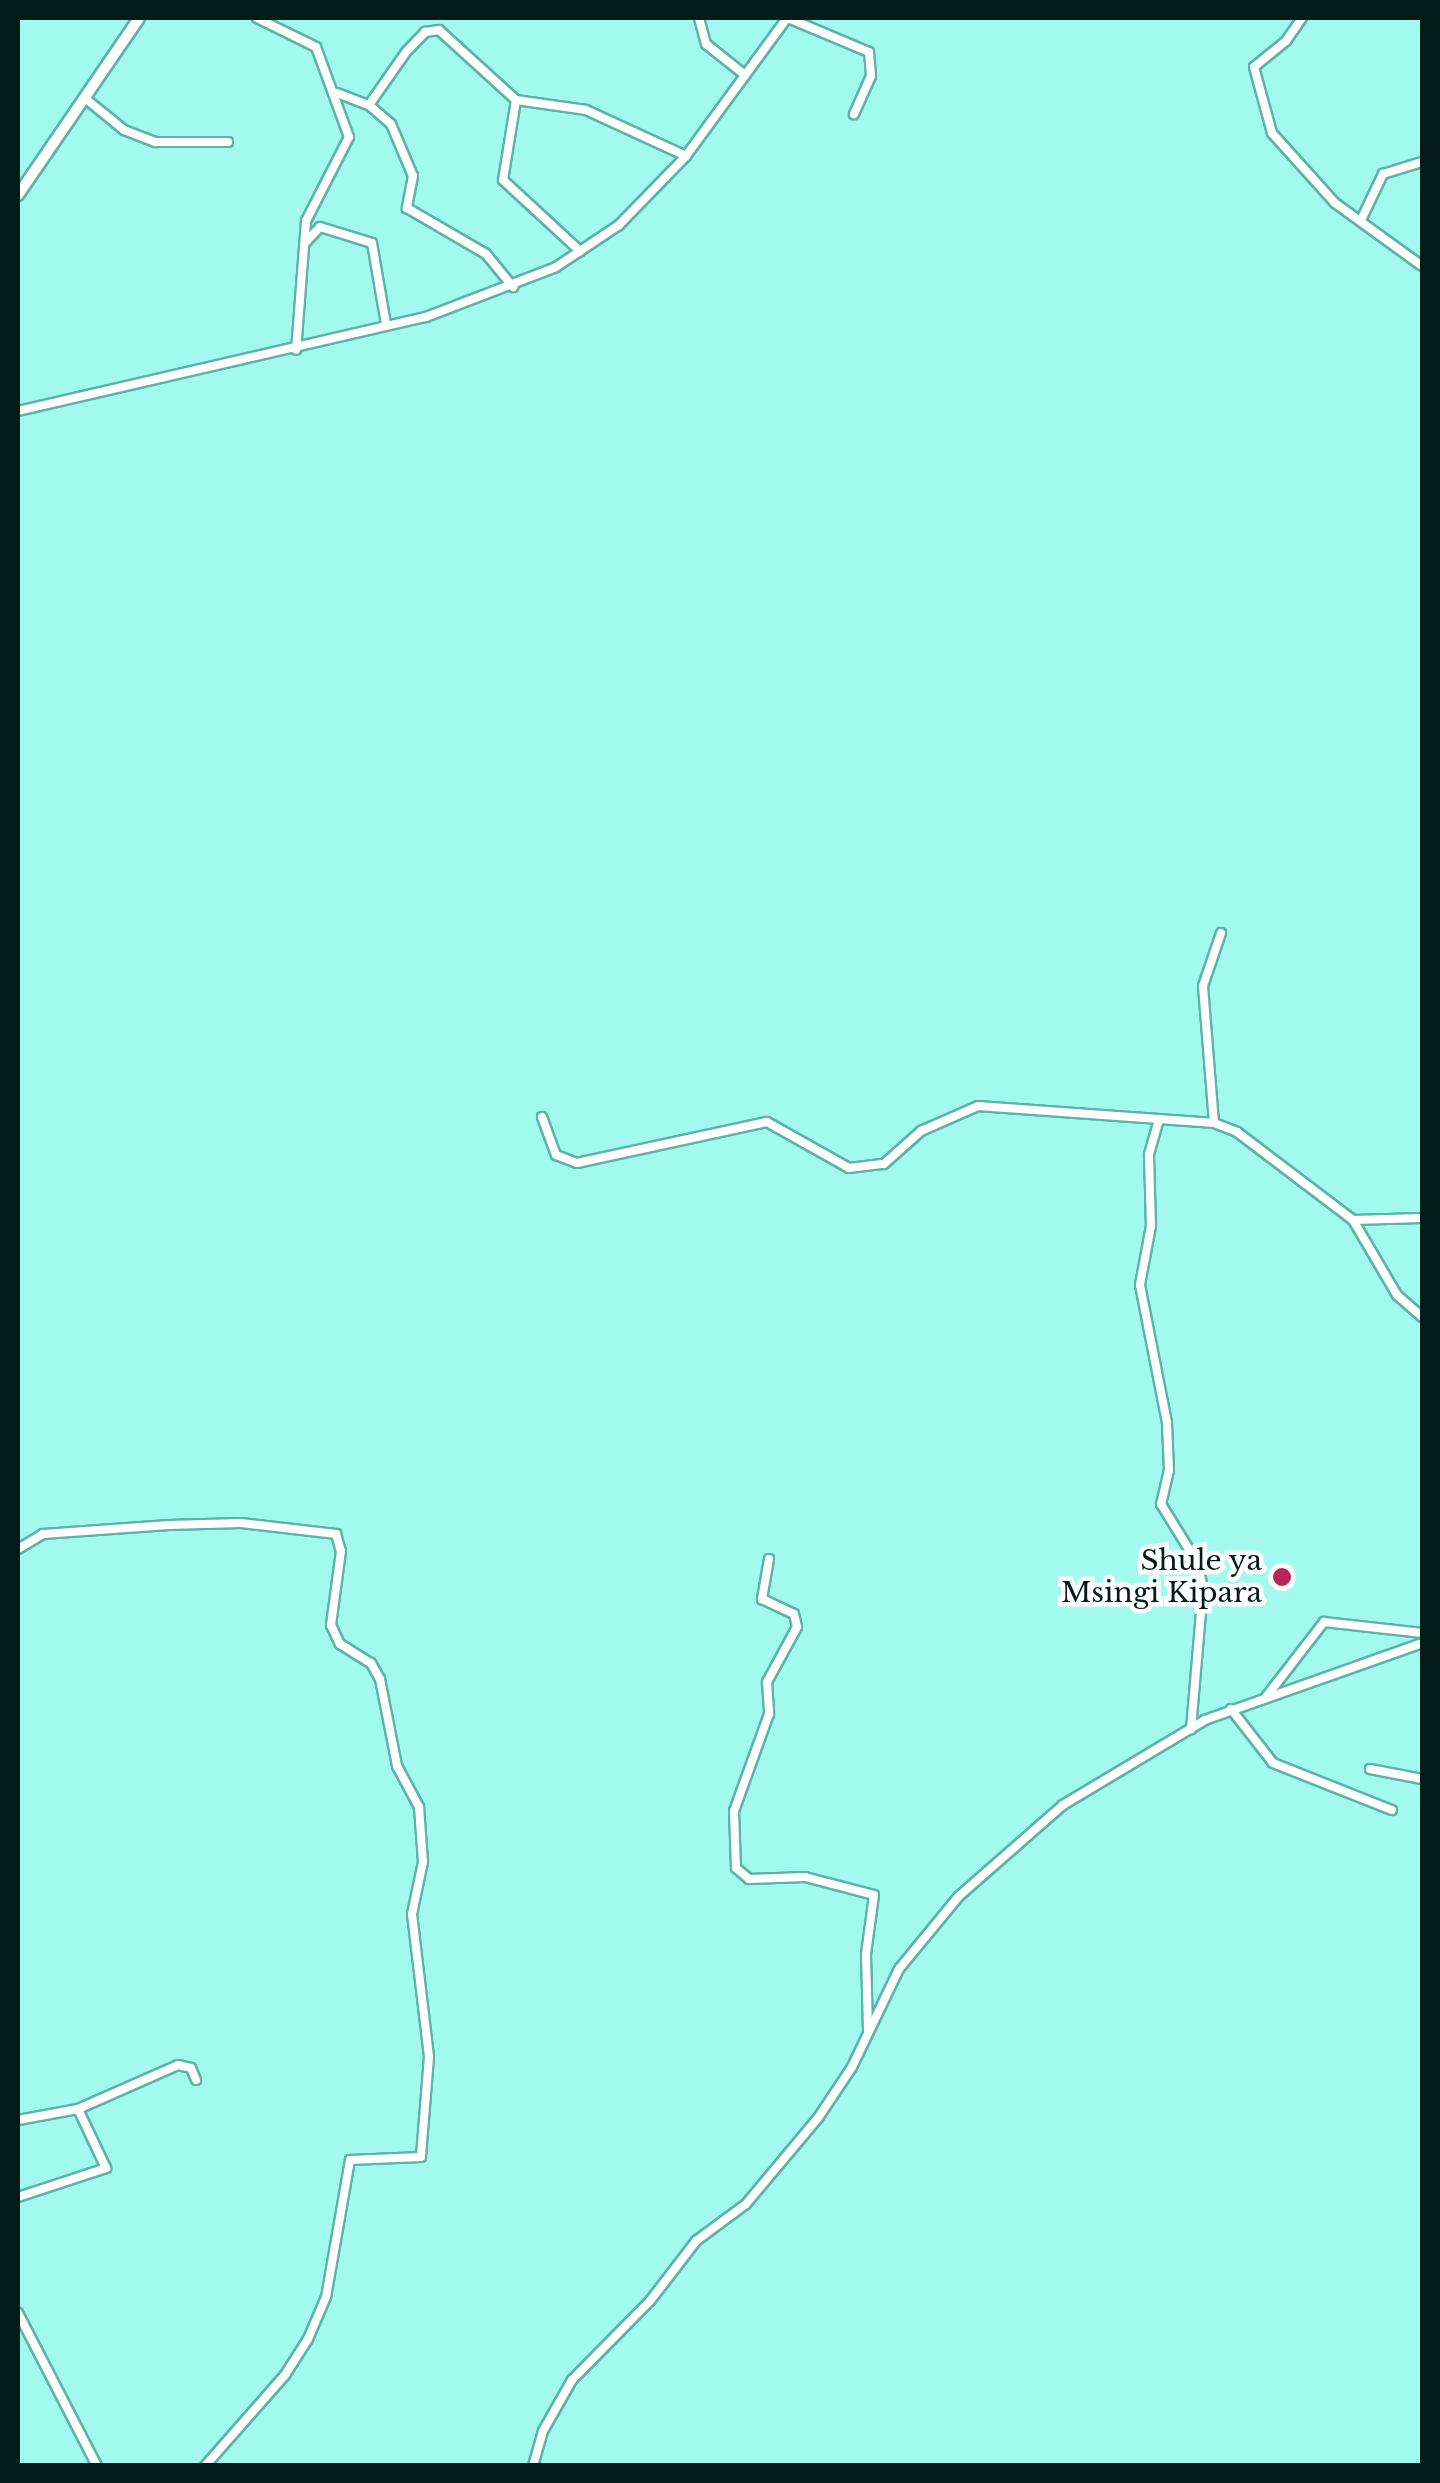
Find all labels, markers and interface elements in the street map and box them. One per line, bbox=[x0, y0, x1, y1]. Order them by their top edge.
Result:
place label: Shule ya Msingi Kipara bbox=[1061, 1544, 1262, 1610]
marker: Shule ya Msingi Kipara bbox=[1271, 1566, 1293, 1588]

